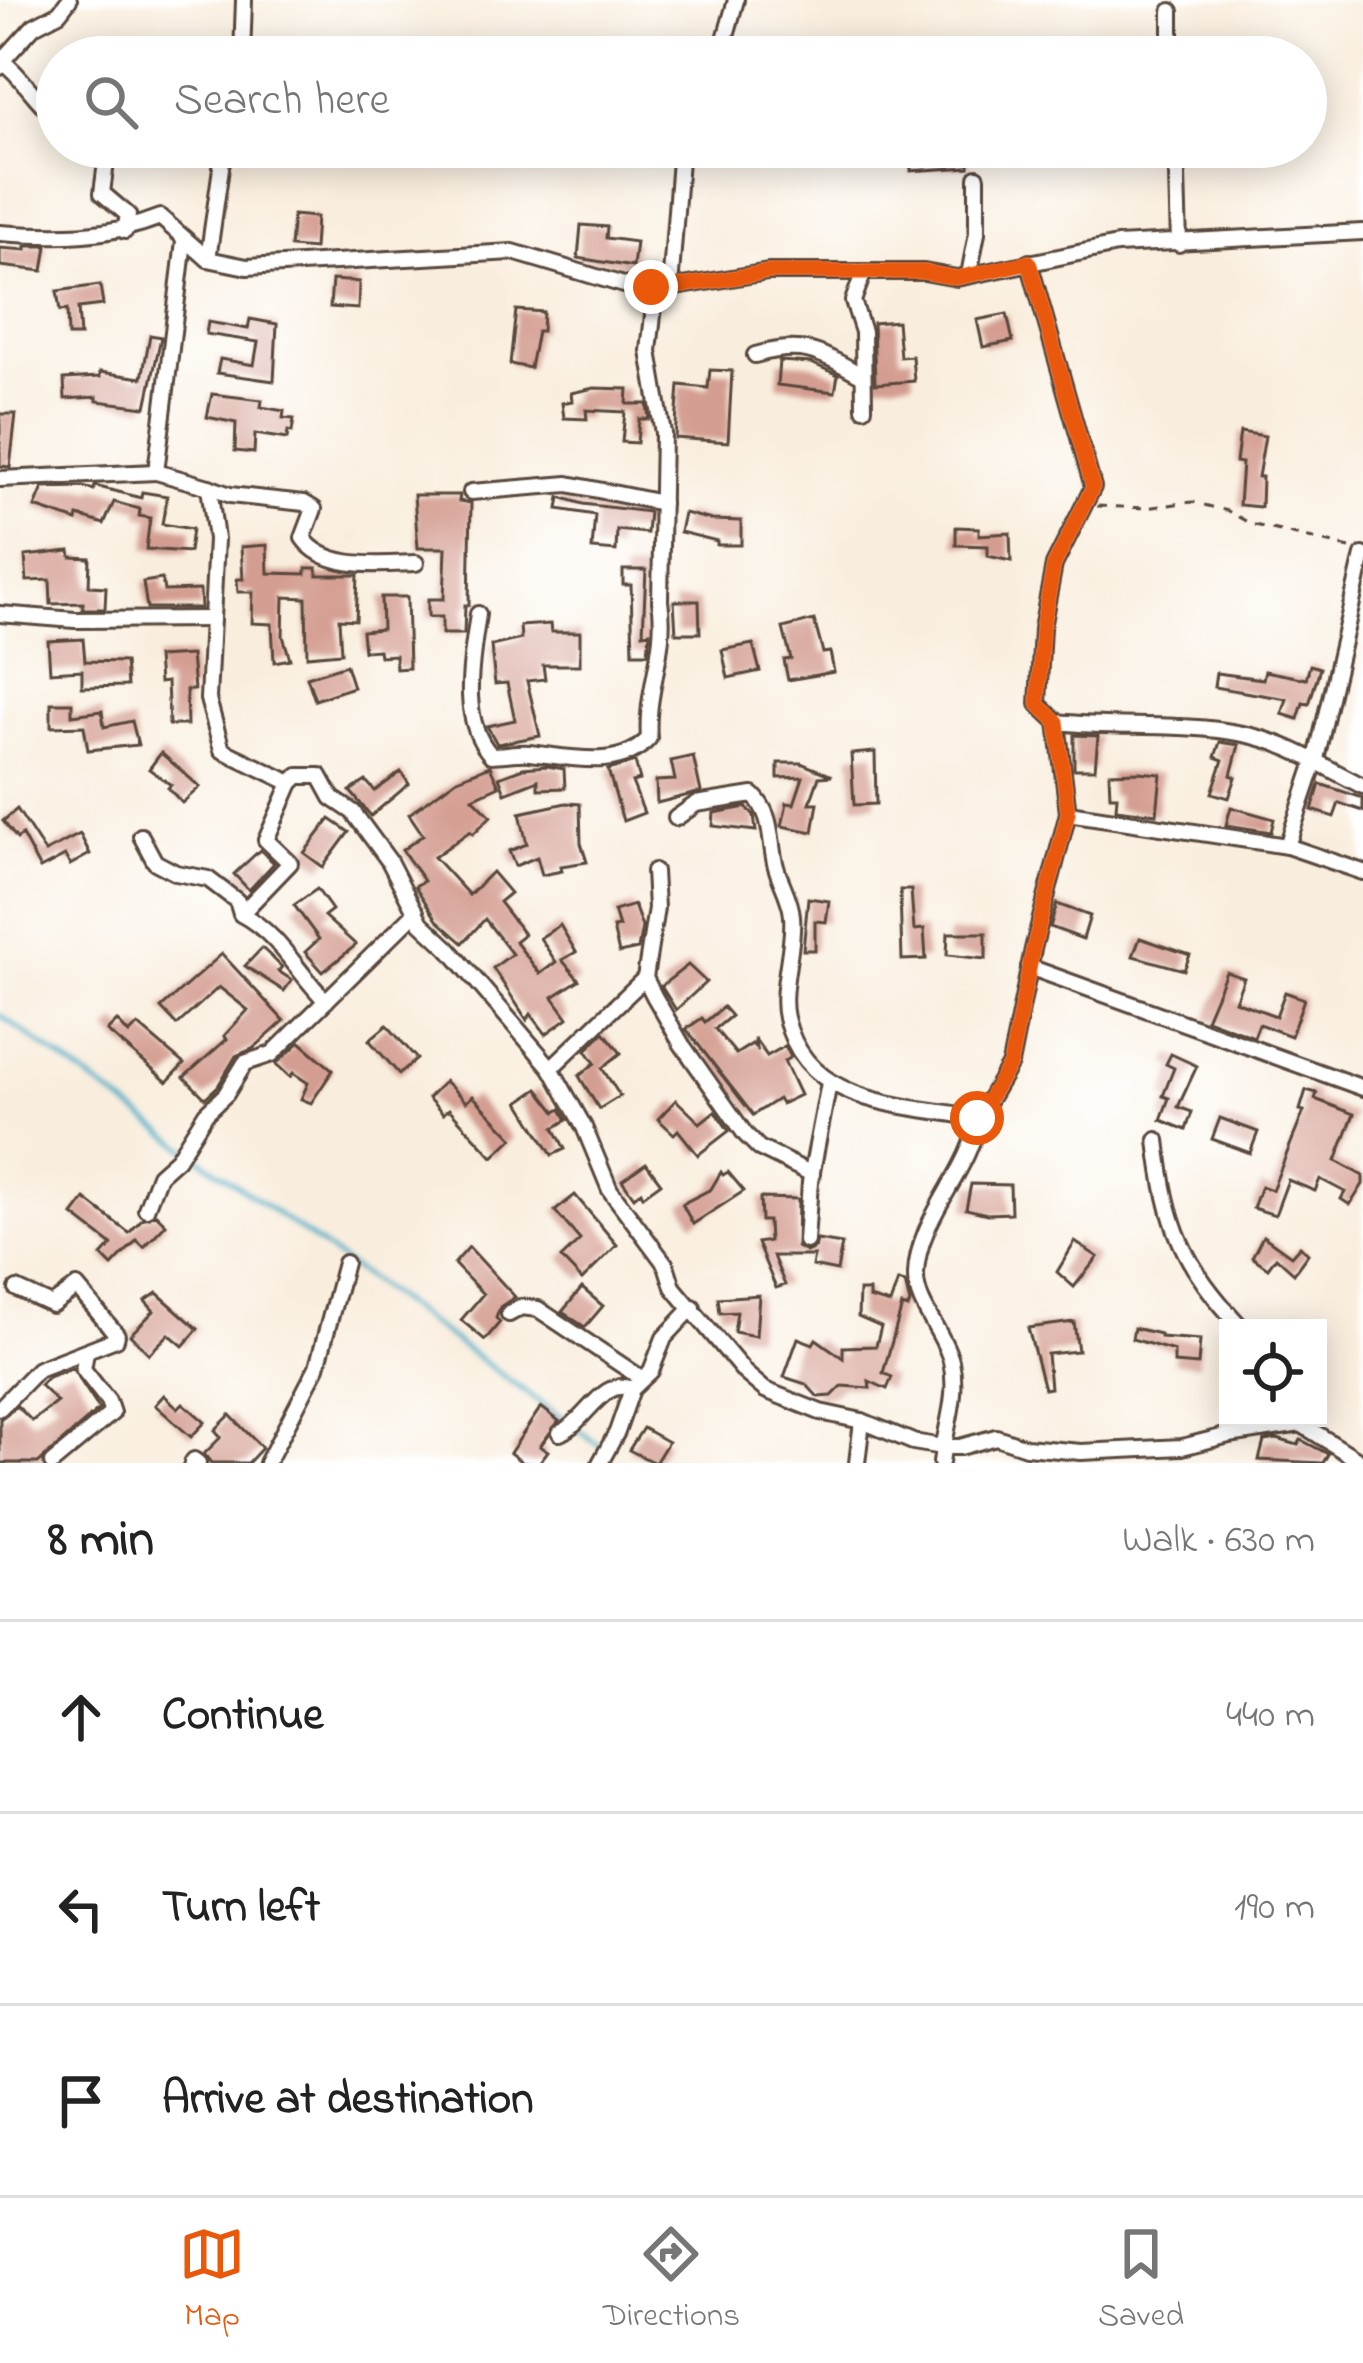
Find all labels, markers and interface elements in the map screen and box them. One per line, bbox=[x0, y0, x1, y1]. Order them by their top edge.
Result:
search box bbox=[36, 36, 1327, 168]
icon: search bbox=[78, 69, 144, 135]
text: Search here bbox=[174, 69, 390, 135]
route end bbox=[624, 260, 678, 314]
route start bbox=[950, 1091, 1004, 1145]
map controls bbox=[1219, 1319, 1327, 1427]
button: locate bbox=[1219, 1319, 1327, 1427]
text: 8 min bbox=[48, 1504, 154, 1579]
text: Walk · 630 m bbox=[1122, 1513, 1315, 1570]
icon: ahead bbox=[48, 1684, 114, 1750]
text: Continue bbox=[162, 1684, 323, 1750]
text: 440 m bbox=[1226, 1688, 1315, 1745]
icon: left bbox=[48, 1876, 114, 1942]
text: Turn left bbox=[162, 1876, 320, 1942]
text: 190 m bbox=[1234, 1880, 1315, 1937]
icon: arrive bbox=[48, 2068, 114, 2134]
text: Arrive at destination bbox=[162, 2068, 533, 2134]
tab: Map bbox=[179, 2221, 245, 2341]
tab: Directions bbox=[603, 2221, 740, 2341]
tab: Saved bbox=[1098, 2221, 1184, 2341]

